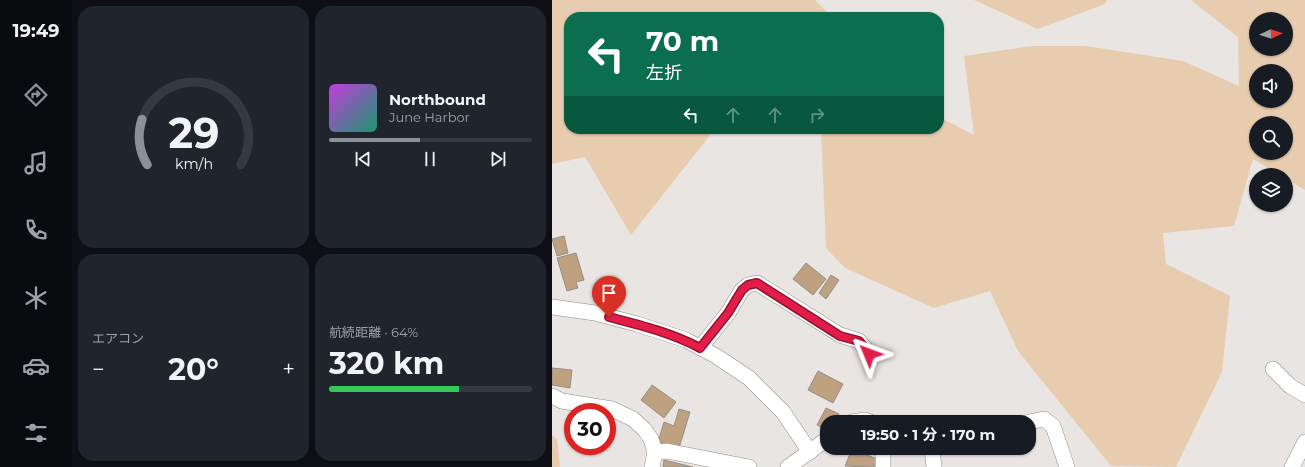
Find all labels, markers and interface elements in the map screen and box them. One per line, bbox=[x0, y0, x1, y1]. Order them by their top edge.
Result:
north arrow bbox=[1249, 12, 1293, 56]
map controls bbox=[1249, 12, 1293, 212]
text: 19:49 bbox=[12, 20, 60, 42]
text: 70 m bbox=[646, 24, 719, 58]
icon: left bbox=[580, 28, 632, 80]
text: 左折 bbox=[646, 62, 682, 84]
button: sound bbox=[1249, 64, 1293, 108]
icon: directions bbox=[22, 81, 50, 109]
text: Northbound bbox=[389, 90, 486, 109]
icon: left bbox=[680, 104, 702, 126]
icon: ahead bbox=[722, 104, 744, 126]
icon: ahead bbox=[764, 104, 786, 126]
icon: right bbox=[806, 104, 828, 126]
text: 29 bbox=[168, 108, 219, 158]
text: June Harbor bbox=[389, 109, 470, 125]
button: search bbox=[1249, 116, 1293, 160]
icon: previous bbox=[352, 148, 374, 170]
icon: pause bbox=[419, 148, 441, 170]
icon: next bbox=[487, 148, 509, 170]
icon: music bbox=[22, 149, 50, 177]
text: km/h bbox=[174, 154, 213, 172]
button: layers bbox=[1249, 168, 1293, 212]
icon: phone bbox=[22, 216, 50, 244]
pin bbox=[592, 276, 626, 317]
icon: arrive bbox=[598, 282, 620, 304]
icon: climate bbox=[22, 284, 50, 312]
text: 航続距離 · 64% bbox=[329, 324, 418, 340]
text: エアコン bbox=[92, 330, 144, 346]
position arrow bbox=[848, 333, 890, 375]
text: 320 km bbox=[329, 345, 444, 382]
text: 20° bbox=[168, 351, 219, 388]
icon: car bbox=[22, 352, 50, 380]
text: − bbox=[92, 356, 105, 383]
text: + bbox=[282, 356, 295, 383]
speed limit sign: 30 bbox=[564, 403, 616, 455]
icon: filters bbox=[22, 419, 50, 447]
text: 19:50 · 1 分 · 170 m bbox=[861, 425, 995, 444]

